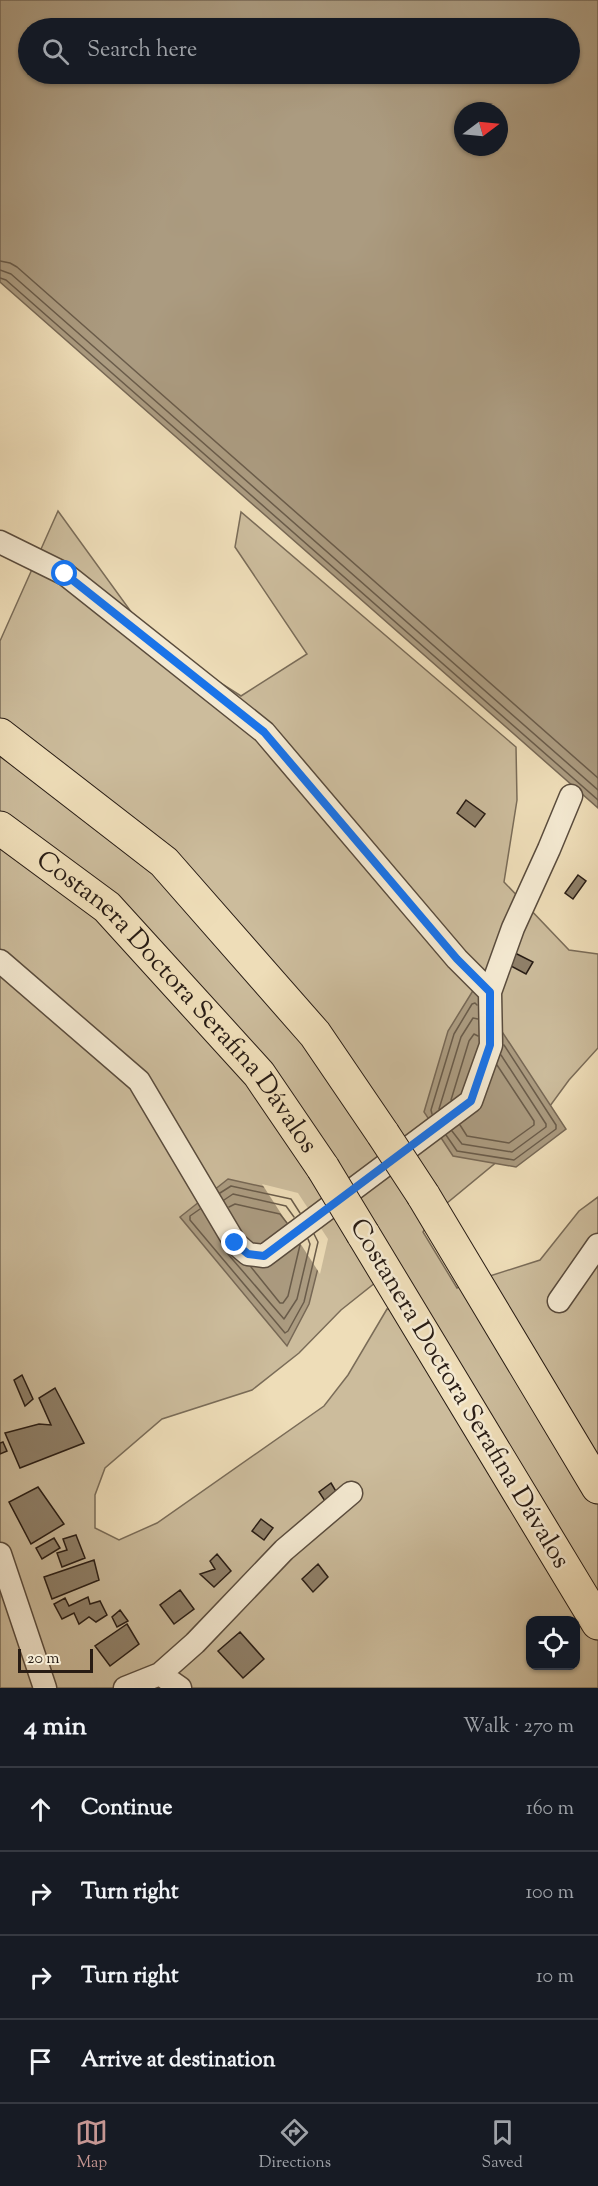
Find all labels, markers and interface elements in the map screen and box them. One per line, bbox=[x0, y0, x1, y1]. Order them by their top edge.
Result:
search box bbox=[18, 18, 580, 84]
icon: search bbox=[39, 35, 72, 68]
text: Search here bbox=[87, 35, 197, 67]
north arrow bbox=[454, 102, 508, 156]
route start bbox=[51, 560, 77, 586]
street label: Costanera Doctora Serafina Dávalos bbox=[28, 842, 326, 1161]
street label: Costanera Doctora Serafina Dávalos bbox=[339, 1212, 579, 1576]
route end bbox=[221, 1229, 247, 1255]
map controls bbox=[526, 1616, 580, 1670]
button: locate bbox=[526, 1616, 580, 1670]
scale bar bbox=[18, 1646, 93, 1674]
text: 20 m bbox=[27, 1648, 60, 1671]
text: 4 min bbox=[24, 1709, 87, 1746]
text: Walk · 270 m bbox=[463, 1713, 574, 1742]
icon: ahead bbox=[24, 1793, 57, 1826]
text: Continue bbox=[81, 1793, 172, 1825]
text: 160 m bbox=[526, 1795, 574, 1824]
icon: right bbox=[24, 1877, 57, 1910]
text: Turn right bbox=[81, 1877, 178, 1909]
text: 100 m bbox=[525, 1879, 574, 1908]
icon: right bbox=[24, 1961, 57, 1994]
text: Turn right bbox=[81, 1961, 178, 1993]
text: 10 m bbox=[536, 1963, 574, 1992]
icon: arrive bbox=[24, 2045, 57, 2078]
text: Arrive at destination bbox=[81, 2045, 276, 2077]
tab: Map bbox=[75, 2116, 108, 2175]
tab: Directions bbox=[259, 2116, 331, 2175]
tab: Saved bbox=[482, 2116, 523, 2175]

